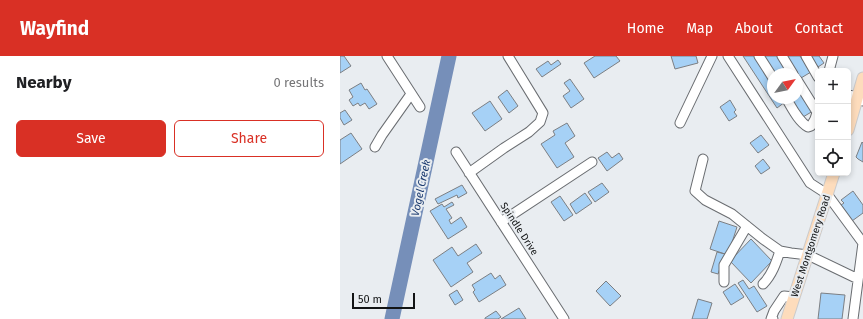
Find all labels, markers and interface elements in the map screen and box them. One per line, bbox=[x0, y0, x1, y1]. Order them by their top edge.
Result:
text: Wayfind bbox=[20, 17, 89, 40]
text: Home bbox=[627, 20, 664, 37]
text: Map bbox=[686, 20, 713, 37]
text: About bbox=[735, 20, 773, 37]
text: Contact bbox=[795, 20, 843, 37]
north arrow bbox=[767, 68, 803, 104]
map controls bbox=[815, 68, 851, 176]
button: + bbox=[815, 68, 851, 104]
text: Nearby bbox=[16, 72, 71, 93]
text: 0 results bbox=[273, 75, 324, 90]
button: − bbox=[815, 104, 851, 140]
button: Save bbox=[16, 120, 166, 157]
button: Share bbox=[174, 120, 324, 157]
button: locate bbox=[815, 140, 851, 176]
water label: Vogel Creek bbox=[409, 159, 433, 217]
street label: West Montgomery Road bbox=[789, 193, 833, 299]
street label: Spindle Drive bbox=[497, 200, 541, 258]
scale bar bbox=[352, 291, 415, 310]
text: 50 m bbox=[358, 293, 382, 306]

